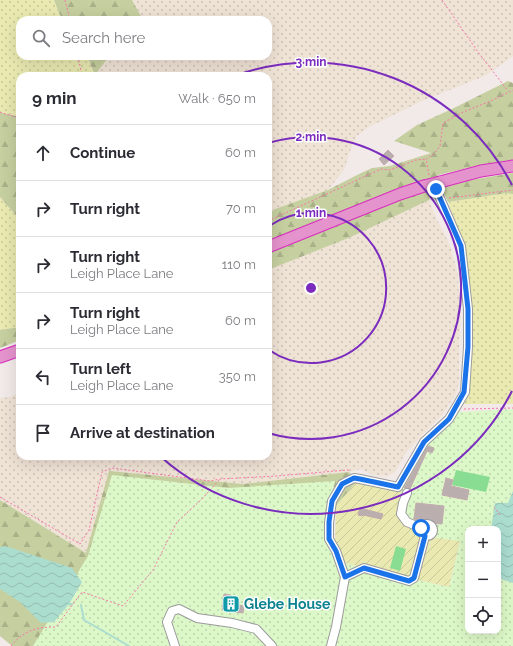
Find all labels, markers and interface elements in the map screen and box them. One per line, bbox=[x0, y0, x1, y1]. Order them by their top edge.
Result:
search box bbox=[16, 16, 272, 60]
icon: search bbox=[30, 27, 52, 49]
text: Search here bbox=[62, 29, 145, 47]
text: 3 min bbox=[295, 55, 327, 69]
text: 9 min bbox=[32, 88, 77, 108]
text: Walk · 650 m bbox=[178, 91, 256, 106]
text: 2 min bbox=[295, 130, 327, 144]
icon: ahead bbox=[32, 142, 54, 164]
text: Continue bbox=[70, 144, 135, 162]
text: 60 m bbox=[225, 145, 256, 160]
route end bbox=[427, 180, 445, 198]
icon: right bbox=[32, 198, 54, 220]
text: Turn right bbox=[70, 200, 140, 218]
text: 70 m bbox=[226, 201, 256, 216]
text: 1 min bbox=[296, 206, 326, 220]
text: Turn right bbox=[70, 248, 140, 266]
icon: right bbox=[32, 254, 54, 276]
text: 110 m bbox=[222, 257, 256, 272]
text: Leigh Place Lane bbox=[70, 266, 173, 281]
centre of rings bbox=[304, 281, 318, 295]
text: Turn right bbox=[70, 304, 140, 322]
icon: right bbox=[32, 310, 54, 332]
text: 60 m bbox=[225, 313, 256, 328]
text: Leigh Place Lane bbox=[70, 322, 173, 337]
text: Turn left bbox=[70, 360, 131, 378]
icon: left bbox=[32, 366, 54, 388]
text: 350 m bbox=[219, 369, 256, 384]
text: Leigh Place Lane bbox=[70, 378, 173, 393]
icon: arrive bbox=[32, 422, 54, 444]
text: Arrive at destination bbox=[70, 424, 215, 442]
route start bbox=[412, 519, 430, 537]
map controls bbox=[465, 526, 501, 634]
button: + bbox=[465, 526, 501, 562]
button: − bbox=[465, 562, 501, 598]
building icon: Glebe House bbox=[221, 594, 241, 614]
place label: Glebe House bbox=[244, 596, 331, 612]
button: locate bbox=[465, 598, 501, 634]

